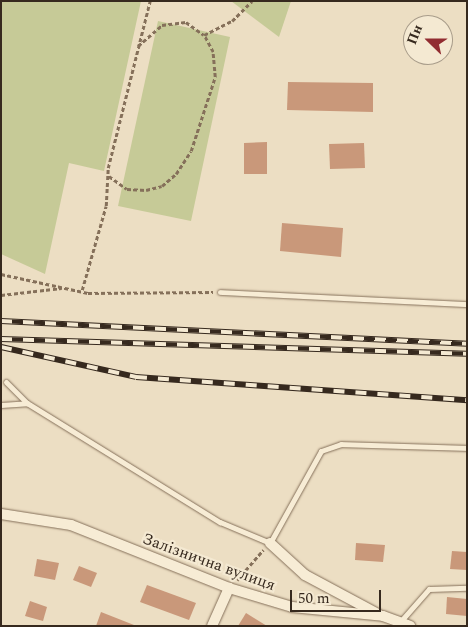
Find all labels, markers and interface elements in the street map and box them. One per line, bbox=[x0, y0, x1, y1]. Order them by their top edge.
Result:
north arrow bbox=[403, 15, 453, 65]
text: Пн bbox=[401, 21, 428, 48]
street label: Залізнична вулиця bbox=[140, 529, 278, 595]
scale bar bbox=[293, 580, 384, 612]
text: 50 m bbox=[298, 587, 330, 610]

